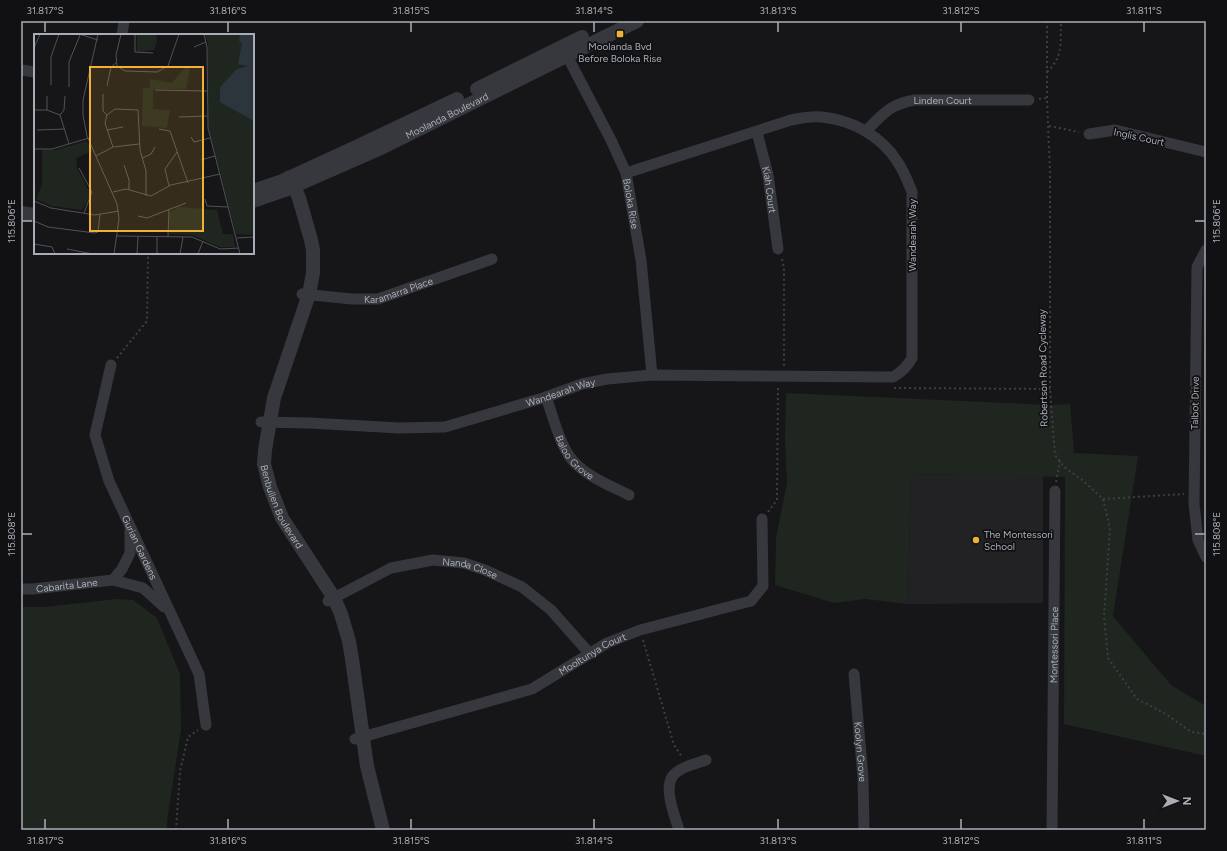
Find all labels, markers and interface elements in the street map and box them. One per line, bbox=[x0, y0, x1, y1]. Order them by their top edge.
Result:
text: 31.817°S bbox=[26, 4, 64, 17]
text: 31.816°S bbox=[209, 4, 247, 17]
text: 31.815°S bbox=[392, 4, 430, 17]
text: 31.814°S bbox=[575, 4, 613, 17]
text: 31.813°S bbox=[759, 4, 797, 17]
text: 31.812°S bbox=[942, 4, 980, 17]
text: 31.811°S bbox=[1126, 4, 1162, 17]
marker: Moolanda Bvd Before Boloka Rise bbox=[615, 29, 625, 39]
inset map bbox=[34, 34, 254, 254]
place label: Moolanda Bvd Before Boloka Rise bbox=[578, 40, 662, 65]
street label: Moolanda Boulevard bbox=[403, 89, 490, 141]
street label: Linden Court bbox=[913, 94, 972, 107]
street label: Inglis Court bbox=[1112, 125, 1166, 149]
street label: Kiah Court bbox=[759, 165, 780, 214]
street label: Boloka Rise bbox=[621, 177, 642, 230]
street label: Wandearah Way bbox=[906, 198, 919, 271]
text: 115.806°E bbox=[5, 199, 18, 243]
text: 115.806°E bbox=[1210, 199, 1223, 243]
street label: Karamarra Place bbox=[364, 274, 435, 306]
street label: Robertson Road Cycleway bbox=[1035, 308, 1051, 427]
street label: Wandearah Way bbox=[524, 375, 597, 409]
street label: Talbot Drive bbox=[1188, 376, 1202, 430]
street label: Baloo Grove bbox=[553, 433, 597, 483]
street label: Benbullen Boulevard bbox=[258, 463, 307, 551]
text: 115.808°E bbox=[5, 512, 18, 556]
text: 115.808°E bbox=[1210, 512, 1223, 556]
street label: Gurian Gardens bbox=[119, 513, 161, 582]
place label: The Montessori School bbox=[984, 528, 1053, 553]
marker: The Montessori School bbox=[971, 535, 981, 545]
street label: Nanda Close bbox=[442, 554, 500, 582]
street label: Cabarita Lane bbox=[35, 575, 99, 595]
street label: Montessori Place bbox=[1047, 606, 1060, 683]
street label: Mooltunya Court bbox=[556, 630, 628, 678]
street label: Koolyn Grove bbox=[852, 721, 870, 782]
north arrow bbox=[1157, 781, 1197, 821]
text: N bbox=[1180, 797, 1193, 805]
text: 31.817°S bbox=[26, 834, 64, 847]
text: 31.816°S bbox=[209, 834, 247, 847]
text: 31.815°S bbox=[392, 834, 430, 847]
text: 31.814°S bbox=[575, 834, 613, 847]
text: 31.813°S bbox=[759, 834, 797, 847]
text: 31.812°S bbox=[942, 834, 980, 847]
text: 31.811°S bbox=[1126, 834, 1162, 847]

